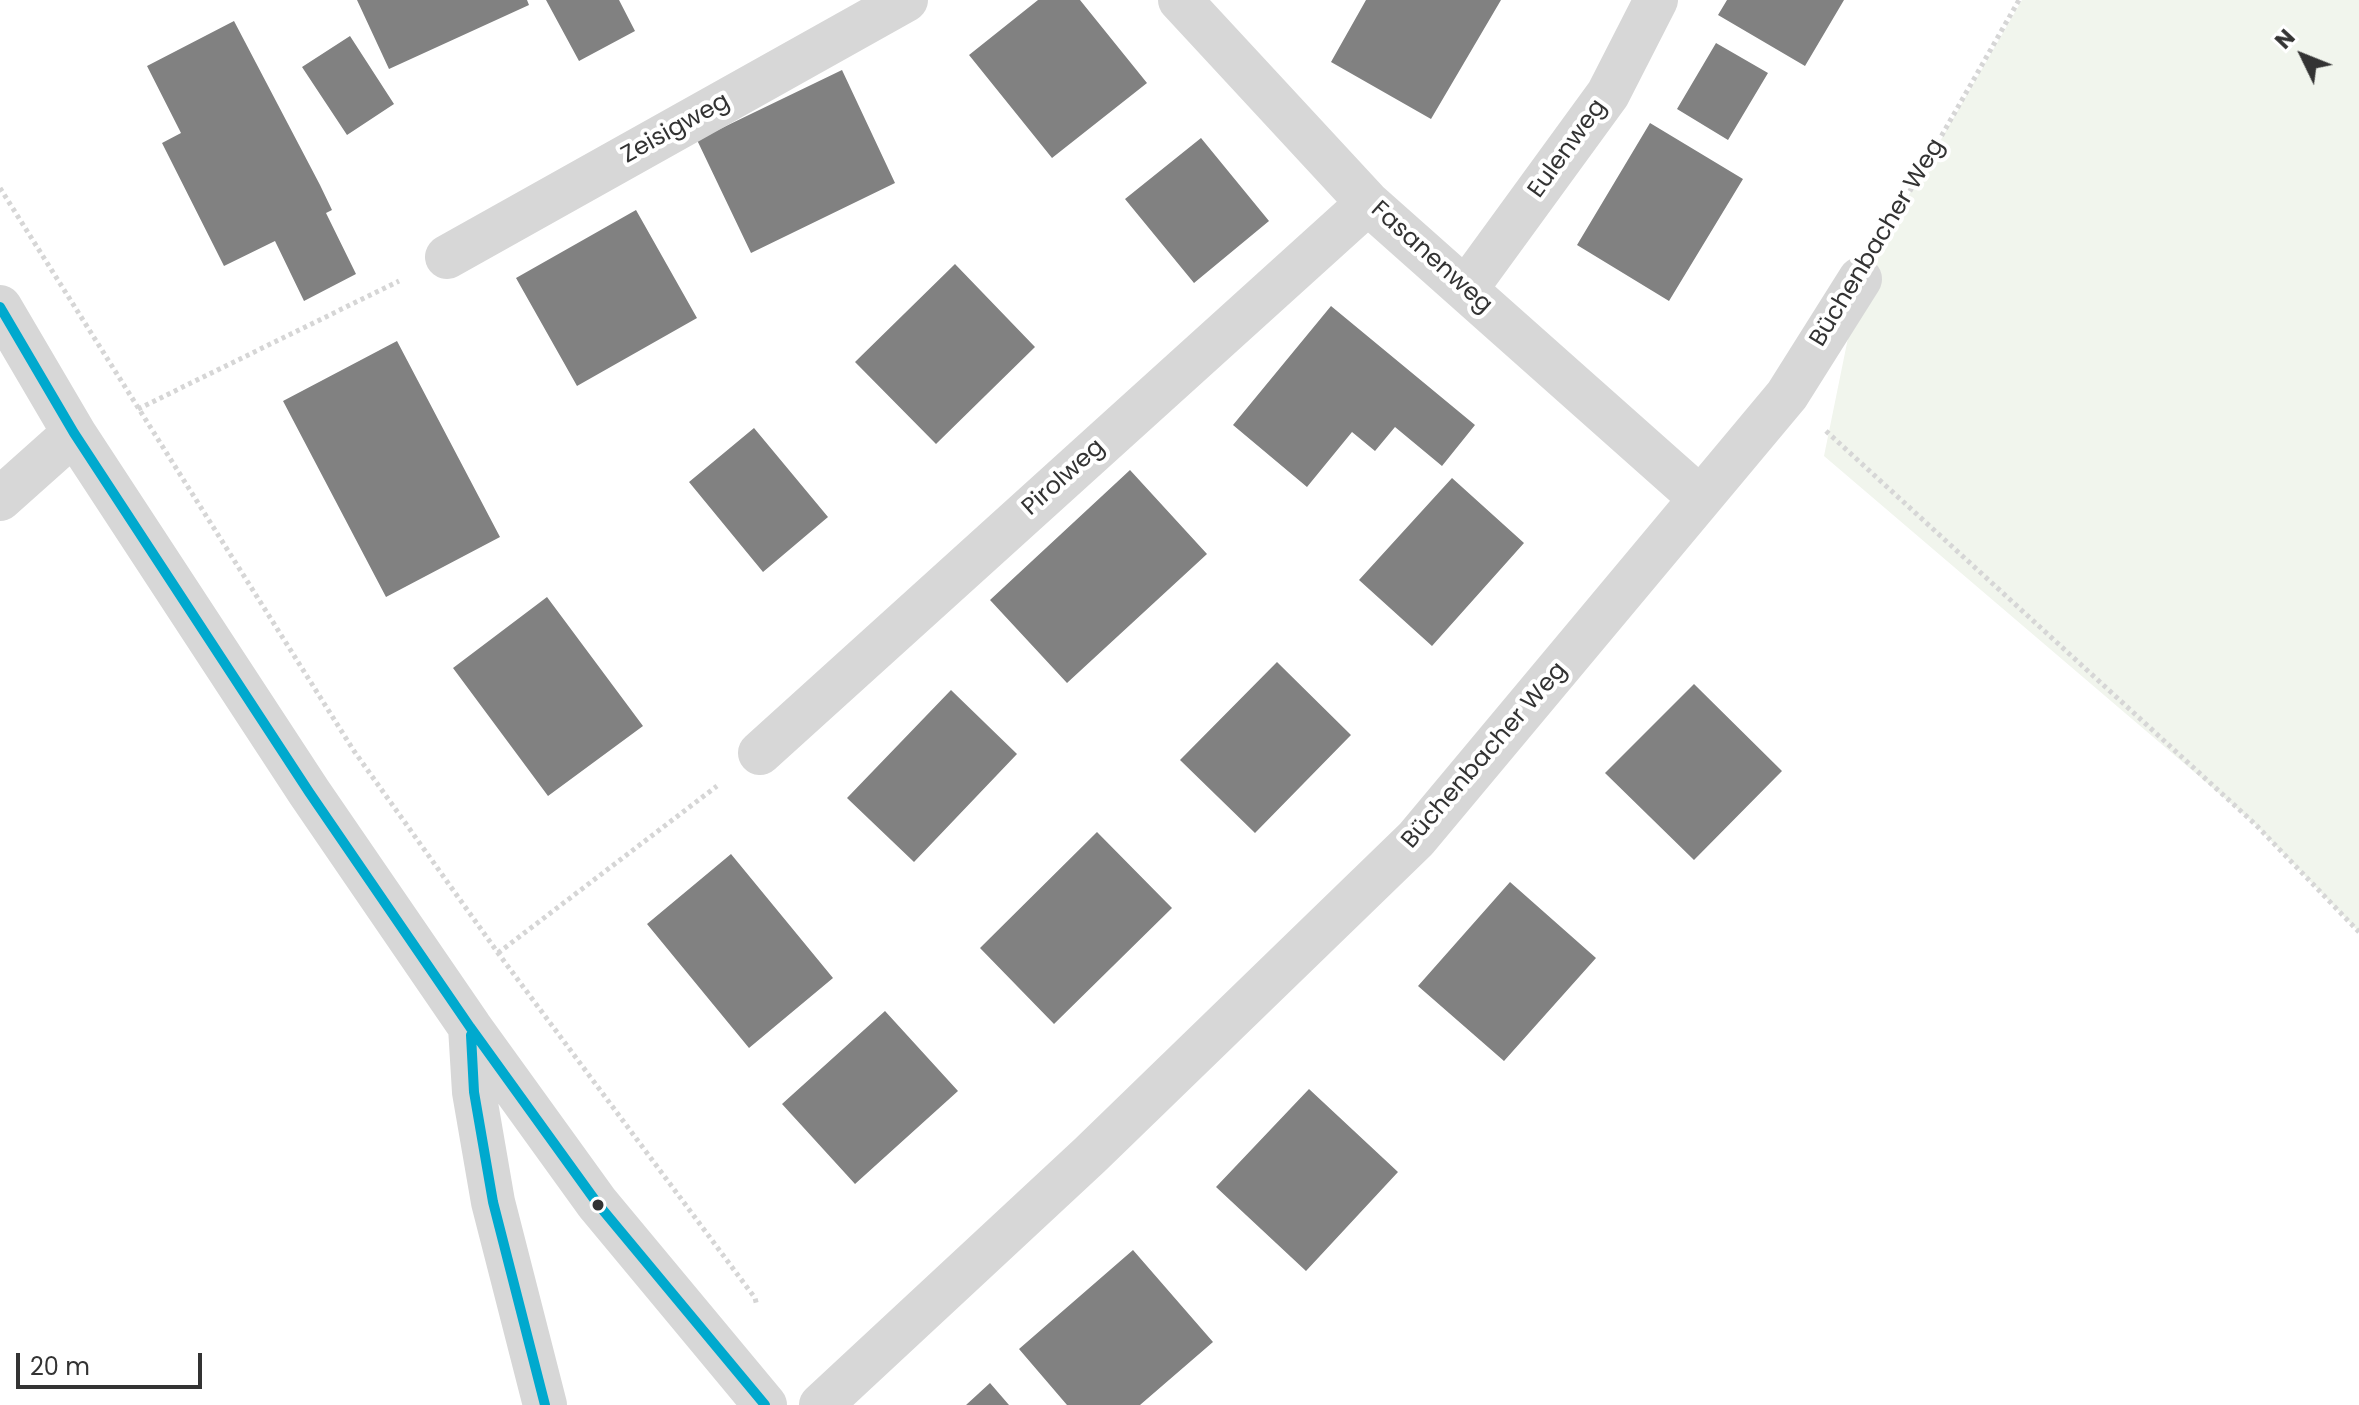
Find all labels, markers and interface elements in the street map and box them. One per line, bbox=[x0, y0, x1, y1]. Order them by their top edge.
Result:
north arrow bbox=[2263, 16, 2343, 96]
text: N bbox=[2268, 23, 2302, 56]
street label: Zeisigweg bbox=[617, 88, 735, 170]
street label: Eulenweg bbox=[1523, 94, 1613, 204]
street label: Büchenbacher Weg bbox=[1805, 134, 1951, 352]
street label: Fasanenweg bbox=[1364, 196, 1498, 320]
street label: Pirolweg bbox=[1017, 434, 1111, 522]
street label: Büchenbacher Weg bbox=[1396, 657, 1574, 855]
unlabelled marker bbox=[590, 1197, 606, 1213]
scale bar bbox=[20, 1337, 206, 1387]
text: 20 m bbox=[30, 1350, 90, 1383]

